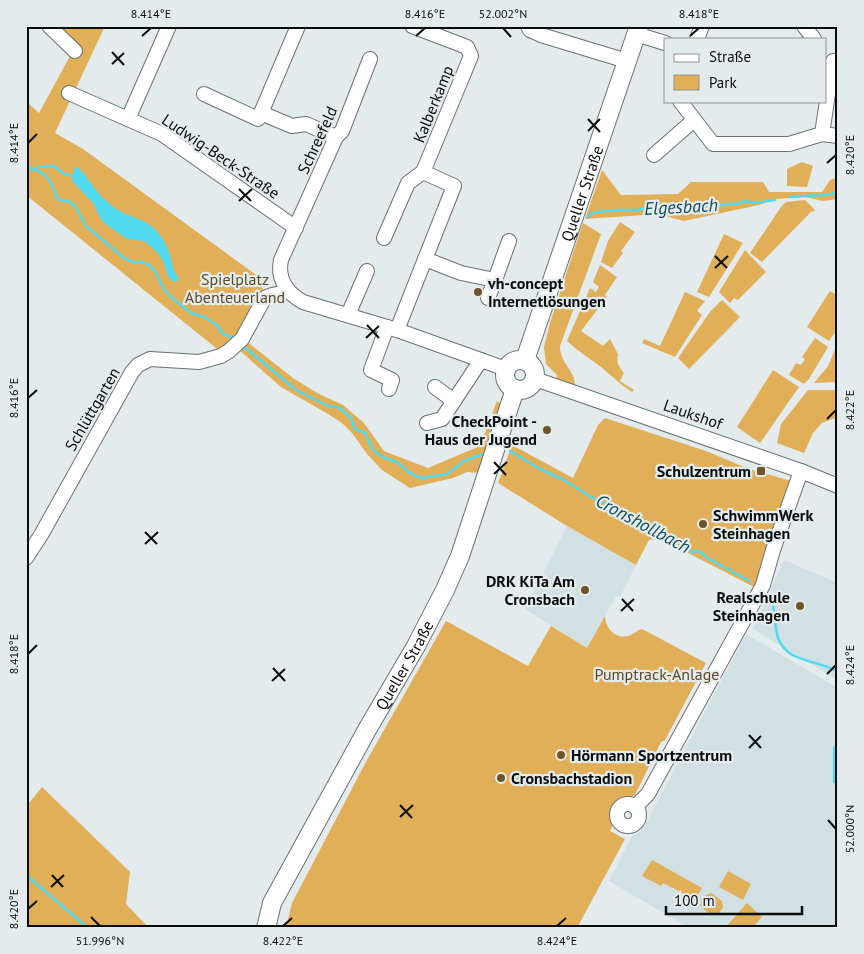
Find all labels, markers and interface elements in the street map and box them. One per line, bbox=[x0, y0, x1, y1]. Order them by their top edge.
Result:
text: 8.414°E bbox=[131, 6, 171, 21]
text: 8.416°E bbox=[405, 6, 445, 21]
text: 52.002°N bbox=[479, 6, 527, 21]
text: 8.418°E bbox=[679, 6, 719, 21]
legend bbox=[664, 38, 826, 102]
text: Straße bbox=[709, 47, 751, 66]
street label: Kalberkamp bbox=[408, 63, 458, 145]
text: Park bbox=[709, 73, 737, 92]
street label: Schreefeld bbox=[293, 103, 341, 177]
street label: Ludwig-Beck-Straße bbox=[158, 109, 284, 203]
text: 8.414°E bbox=[6, 123, 21, 163]
text: 8.420°E bbox=[842, 135, 857, 175]
street label: Queller Straße bbox=[556, 143, 607, 244]
water label: Elgesbach bbox=[643, 193, 718, 220]
park label: Spielplatz Abenteuerland bbox=[185, 269, 285, 307]
place label: vh-concept Internetlösungen bbox=[487, 273, 606, 311]
marker: vh-concept Internetlösungen bbox=[472, 286, 484, 298]
street label: Schlüttgarten bbox=[60, 364, 124, 454]
text: 8.416°E bbox=[6, 378, 21, 418]
text: 8.422°E bbox=[842, 390, 857, 430]
street label: Laukshof bbox=[661, 395, 726, 434]
place label: CheckPoint - Haus der Jugend bbox=[425, 411, 537, 449]
marker: CheckPoint - Haus der Jugend bbox=[541, 424, 553, 436]
place label: Schulzentrum bbox=[657, 461, 751, 481]
marker: Schulzentrum bbox=[755, 465, 767, 477]
water label: Cronshollbach bbox=[592, 489, 695, 558]
place label: SchwimmWerk Steinhagen bbox=[713, 505, 813, 543]
marker: SchwimmWerk Steinhagen bbox=[697, 518, 709, 530]
place label: DRK KiTa Am Cronsbach bbox=[486, 571, 575, 609]
marker: DRK KiTa Am Cronsbach bbox=[579, 584, 591, 596]
place label: Realschule Steinhagen bbox=[713, 587, 790, 625]
marker: Realschule Steinhagen bbox=[794, 600, 806, 612]
street label: Queller Straße bbox=[371, 617, 438, 713]
text: 8.418°E bbox=[6, 634, 21, 674]
text: 8.424°E bbox=[842, 645, 857, 685]
park label: Pumptrack-Anlage bbox=[595, 664, 719, 684]
place label: Hörmann Sportzentrum bbox=[571, 745, 732, 765]
marker: Hörmann Sportzentrum bbox=[555, 749, 567, 761]
place label: Cronsbachstadion bbox=[511, 768, 632, 788]
marker: Cronsbachstadion bbox=[495, 772, 507, 784]
text: 52.000°N bbox=[842, 805, 857, 853]
scale bar bbox=[666, 884, 803, 916]
text: 8.420°E bbox=[6, 889, 21, 929]
text: 100 m bbox=[674, 891, 715, 910]
text: 51.996°N bbox=[76, 933, 124, 948]
text: 8.422°E bbox=[263, 933, 303, 948]
text: 8.424°E bbox=[537, 933, 577, 948]

